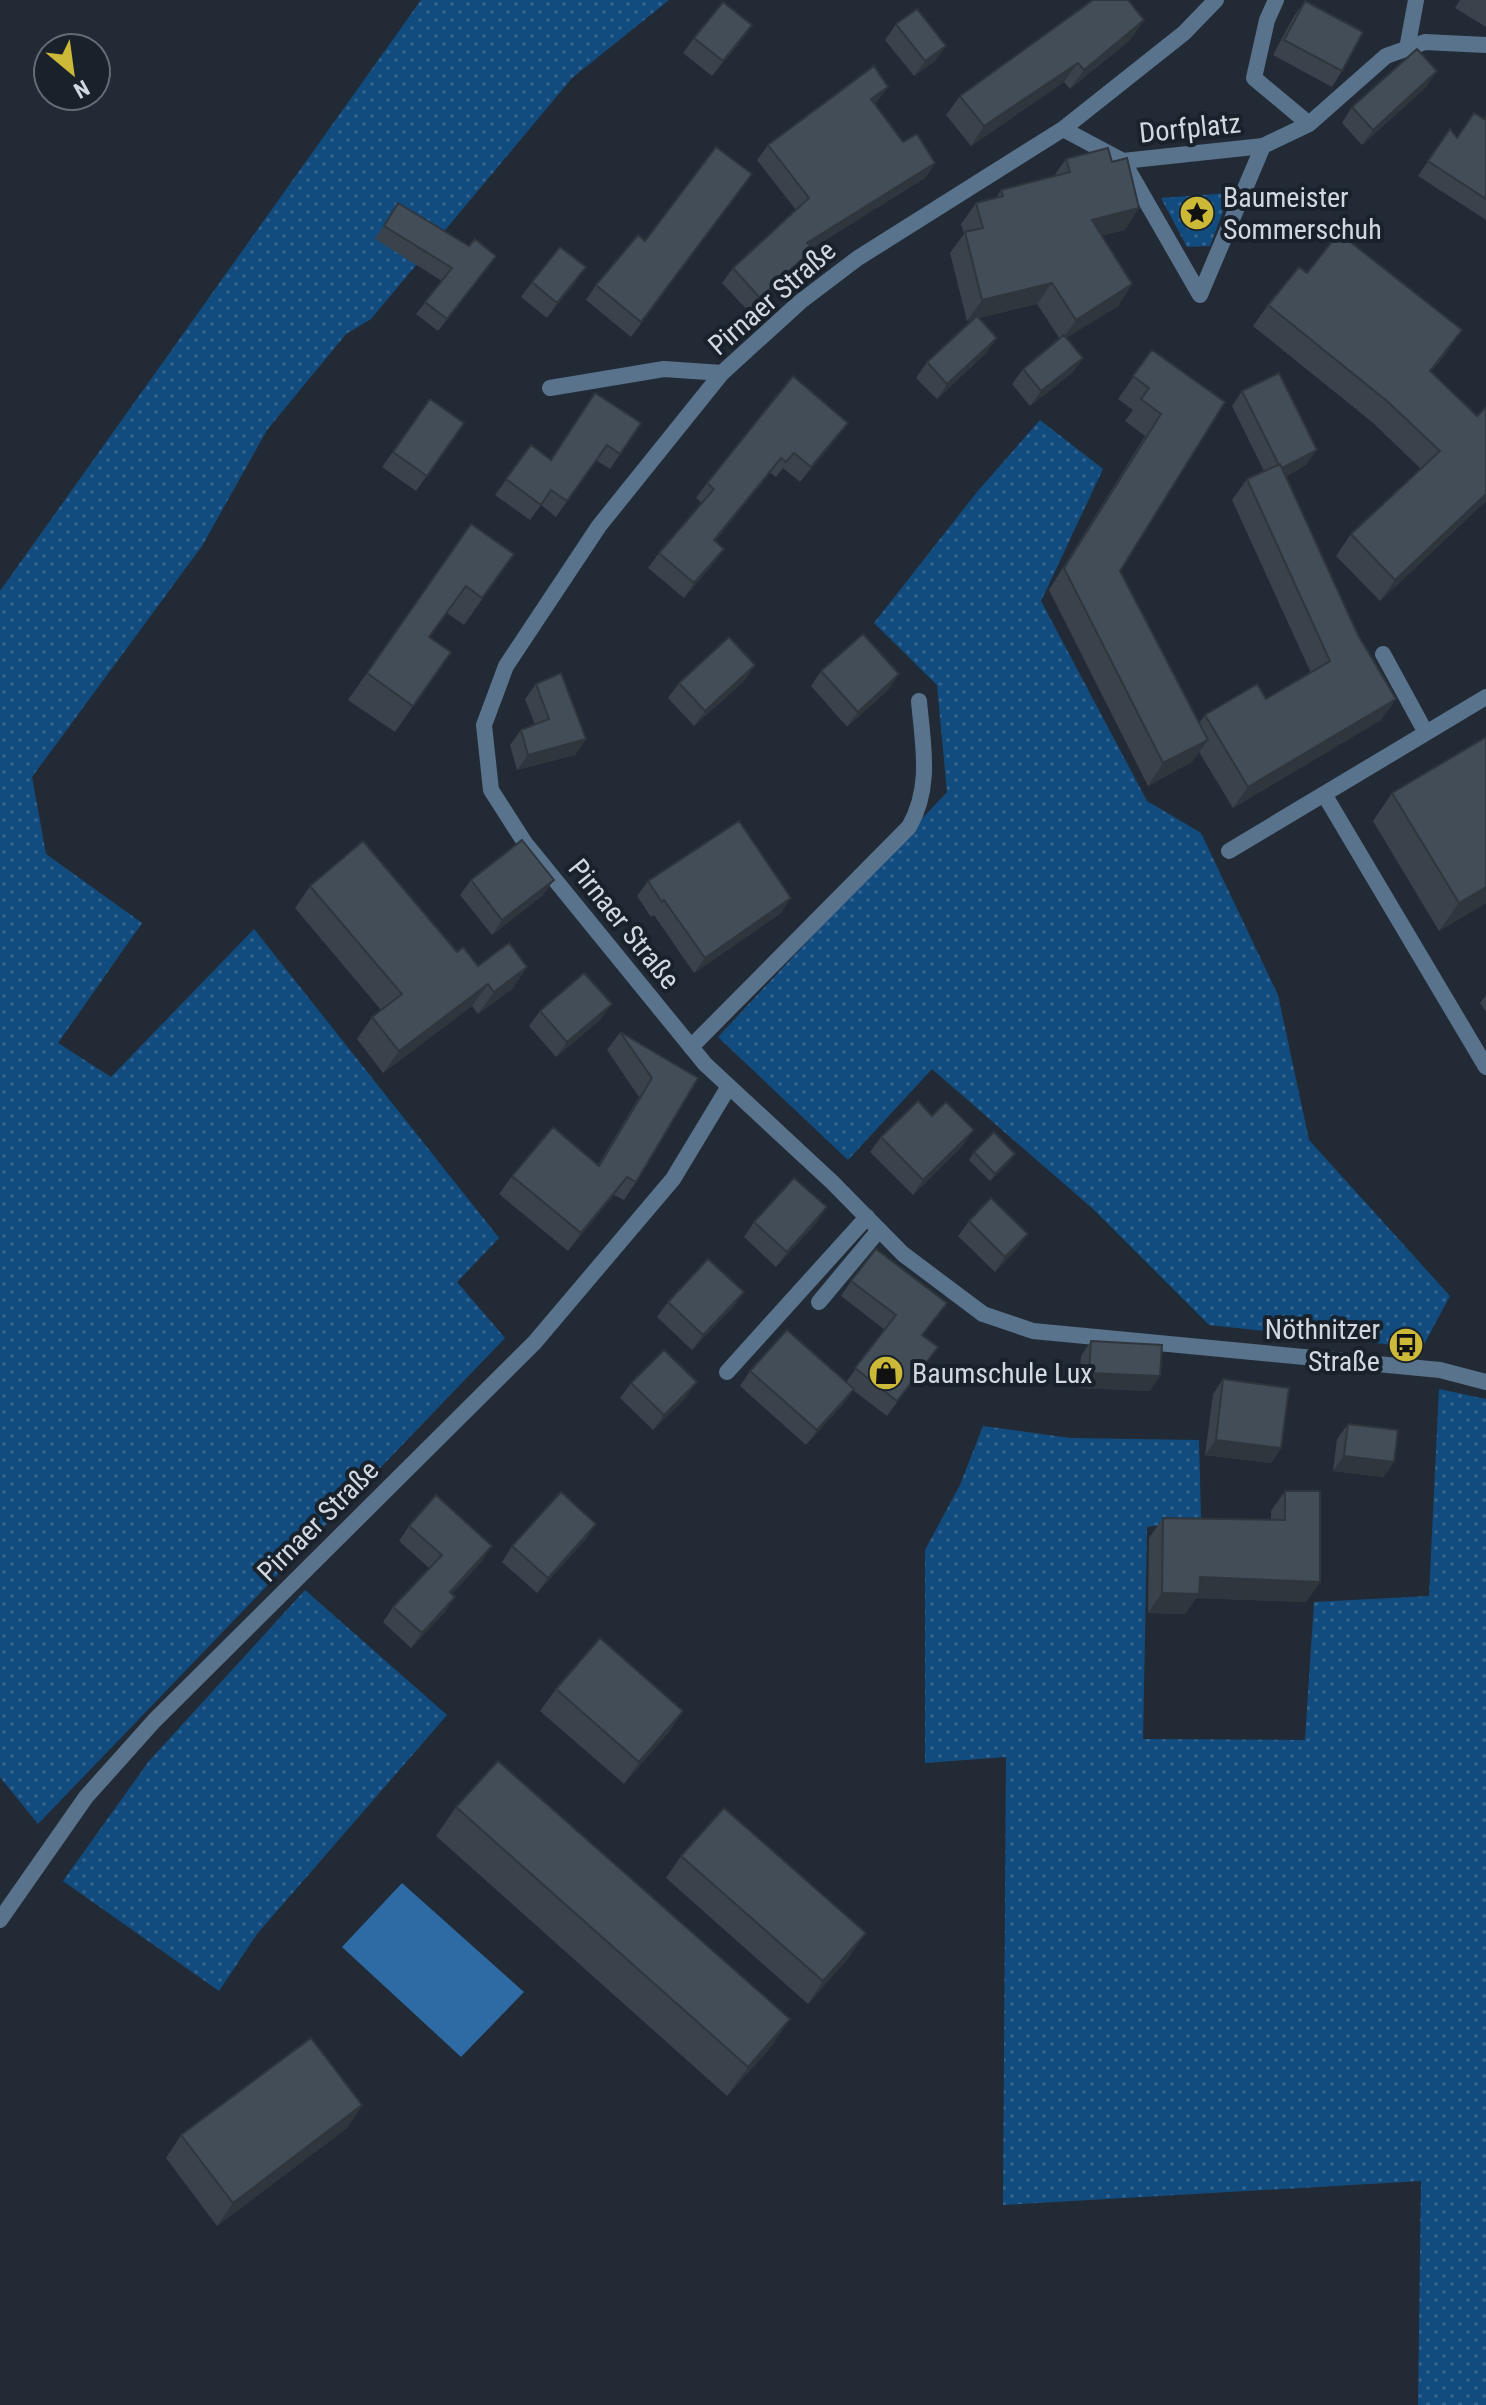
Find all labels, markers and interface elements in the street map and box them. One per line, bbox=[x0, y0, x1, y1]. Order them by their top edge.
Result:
north arrow bbox=[32, 32, 112, 112]
text: N bbox=[69, 75, 93, 103]
street label: Dorfplatz bbox=[1138, 106, 1242, 150]
place label: Baumeister Sommerschuh bbox=[1223, 181, 1382, 246]
place icon: Baumeister Sommerschuh bbox=[1178, 194, 1216, 232]
street label: Pirnaer Straße bbox=[702, 234, 842, 362]
street label: Pirnaer Straße bbox=[562, 852, 686, 996]
place label: Nöthnitzer Straße bbox=[1265, 1313, 1380, 1378]
bus stop icon: Nöthnitzer Straße bbox=[1387, 1326, 1425, 1364]
shop icon: Baumschule Lux bbox=[867, 1354, 905, 1392]
place label: Baumschule Lux bbox=[912, 1357, 1093, 1390]
street label: Pirnaer Straße bbox=[251, 1454, 385, 1588]

